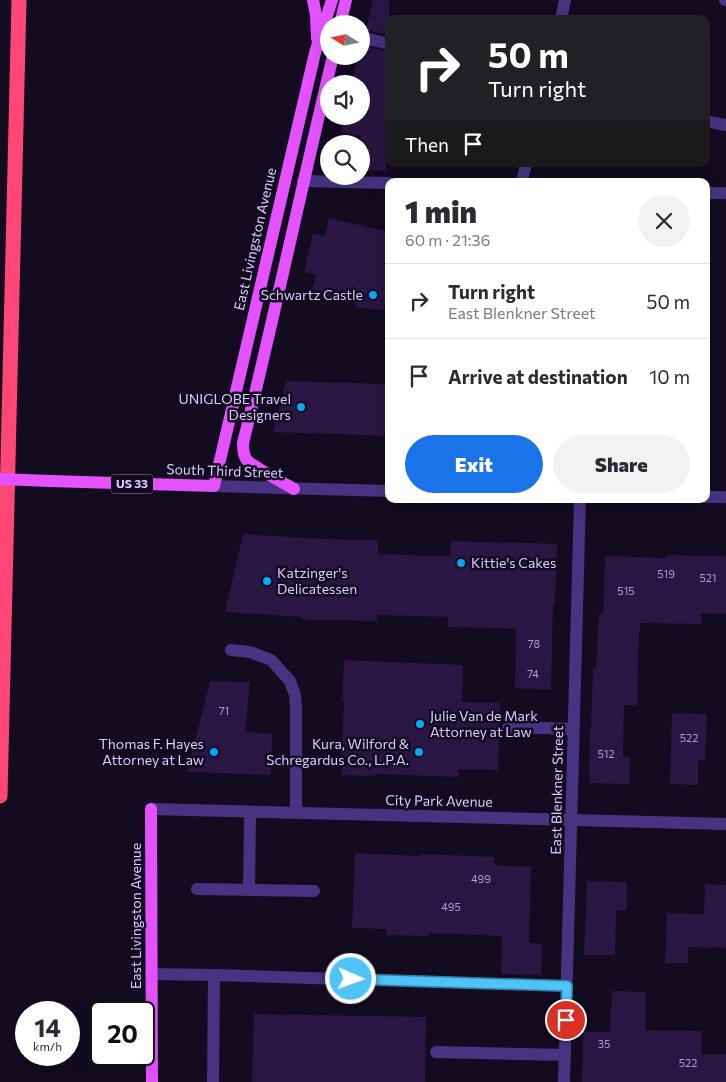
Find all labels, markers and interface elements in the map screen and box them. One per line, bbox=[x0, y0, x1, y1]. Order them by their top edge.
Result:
north arrow bbox=[320, 15, 370, 65]
map controls bbox=[320, 15, 370, 185]
text: 50 m bbox=[488, 32, 569, 75]
icon: right bbox=[405, 35, 470, 100]
button: sound bbox=[320, 75, 370, 125]
text: Turn right bbox=[488, 75, 586, 102]
icon: arrive bbox=[459, 130, 487, 158]
text: Then bbox=[405, 133, 449, 156]
button: search bbox=[320, 135, 370, 185]
street label: East Livingston Avenue bbox=[230, 166, 279, 312]
text: 1 min bbox=[405, 192, 477, 229]
button: close bbox=[638, 195, 690, 247]
text: 60 m · 21:36 bbox=[405, 230, 490, 249]
text: Turn right bbox=[448, 280, 535, 303]
place label: Schwartz Castle bbox=[261, 286, 363, 303]
icon: right bbox=[405, 287, 433, 315]
marker: Schwartz Castle bbox=[367, 289, 379, 301]
text: 50 m bbox=[646, 290, 690, 313]
text: East Blenkner Street bbox=[448, 303, 596, 322]
icon: arrive bbox=[405, 362, 433, 390]
text: Arrive at destination bbox=[448, 365, 628, 388]
text: 10 m bbox=[649, 365, 690, 388]
place label: UNIGLOBE Travel Designers bbox=[179, 390, 291, 423]
marker: UNIGLOBE Travel Designers bbox=[295, 401, 307, 413]
button: Exit bbox=[405, 435, 543, 493]
button: Share bbox=[553, 435, 690, 493]
street label: South Third Street bbox=[166, 460, 284, 481]
road number: US 33 bbox=[111, 474, 153, 494]
place label: Kittie's Cakes bbox=[471, 554, 556, 571]
marker: Kittie's Cakes bbox=[455, 557, 467, 569]
place label: Katzinger's Delicatessen bbox=[277, 564, 357, 597]
house number: 519 bbox=[657, 567, 675, 580]
house number: 521 bbox=[699, 571, 717, 584]
marker: Katzinger's Delicatessen bbox=[261, 575, 273, 587]
house number: 515 bbox=[617, 584, 635, 597]
house number: 78 bbox=[528, 637, 541, 650]
house number: 74 bbox=[527, 667, 539, 680]
house number: 71 bbox=[219, 704, 229, 717]
place label: Julie Van de Mark Attorney at Law bbox=[430, 707, 538, 740]
marker: Julie Van de Mark Attorney at Law bbox=[414, 718, 426, 730]
street label: East Blenkner Street bbox=[547, 725, 566, 855]
house number: 522 bbox=[680, 731, 698, 744]
place label: Thomas F. Hayes Attorney at Law bbox=[99, 735, 204, 768]
place label: Kura, Wilford & Schregardus Co., L.P.A. bbox=[266, 735, 410, 768]
marker: Thomas F. Hayes Attorney at Law bbox=[208, 746, 220, 758]
marker: Kura, Wilford & Schregardus Co., L.P.A. bbox=[413, 746, 425, 758]
house number: 512 bbox=[597, 747, 615, 760]
street label: City Park Avenue bbox=[385, 791, 493, 810]
street label: East Livingston Avenue bbox=[127, 843, 144, 989]
house number: 499 bbox=[471, 872, 491, 885]
house number: 495 bbox=[441, 900, 461, 913]
position arrow bbox=[324, 952, 376, 1004]
pin bbox=[545, 999, 587, 1041]
speed limit sign: 20 bbox=[90, 1001, 155, 1066]
icon: arrive bbox=[552, 1006, 580, 1034]
text: 14 bbox=[34, 1012, 61, 1042]
house number: 35 bbox=[598, 1037, 610, 1050]
text: km/h bbox=[33, 1039, 62, 1053]
house number: 522 bbox=[679, 1056, 697, 1069]

